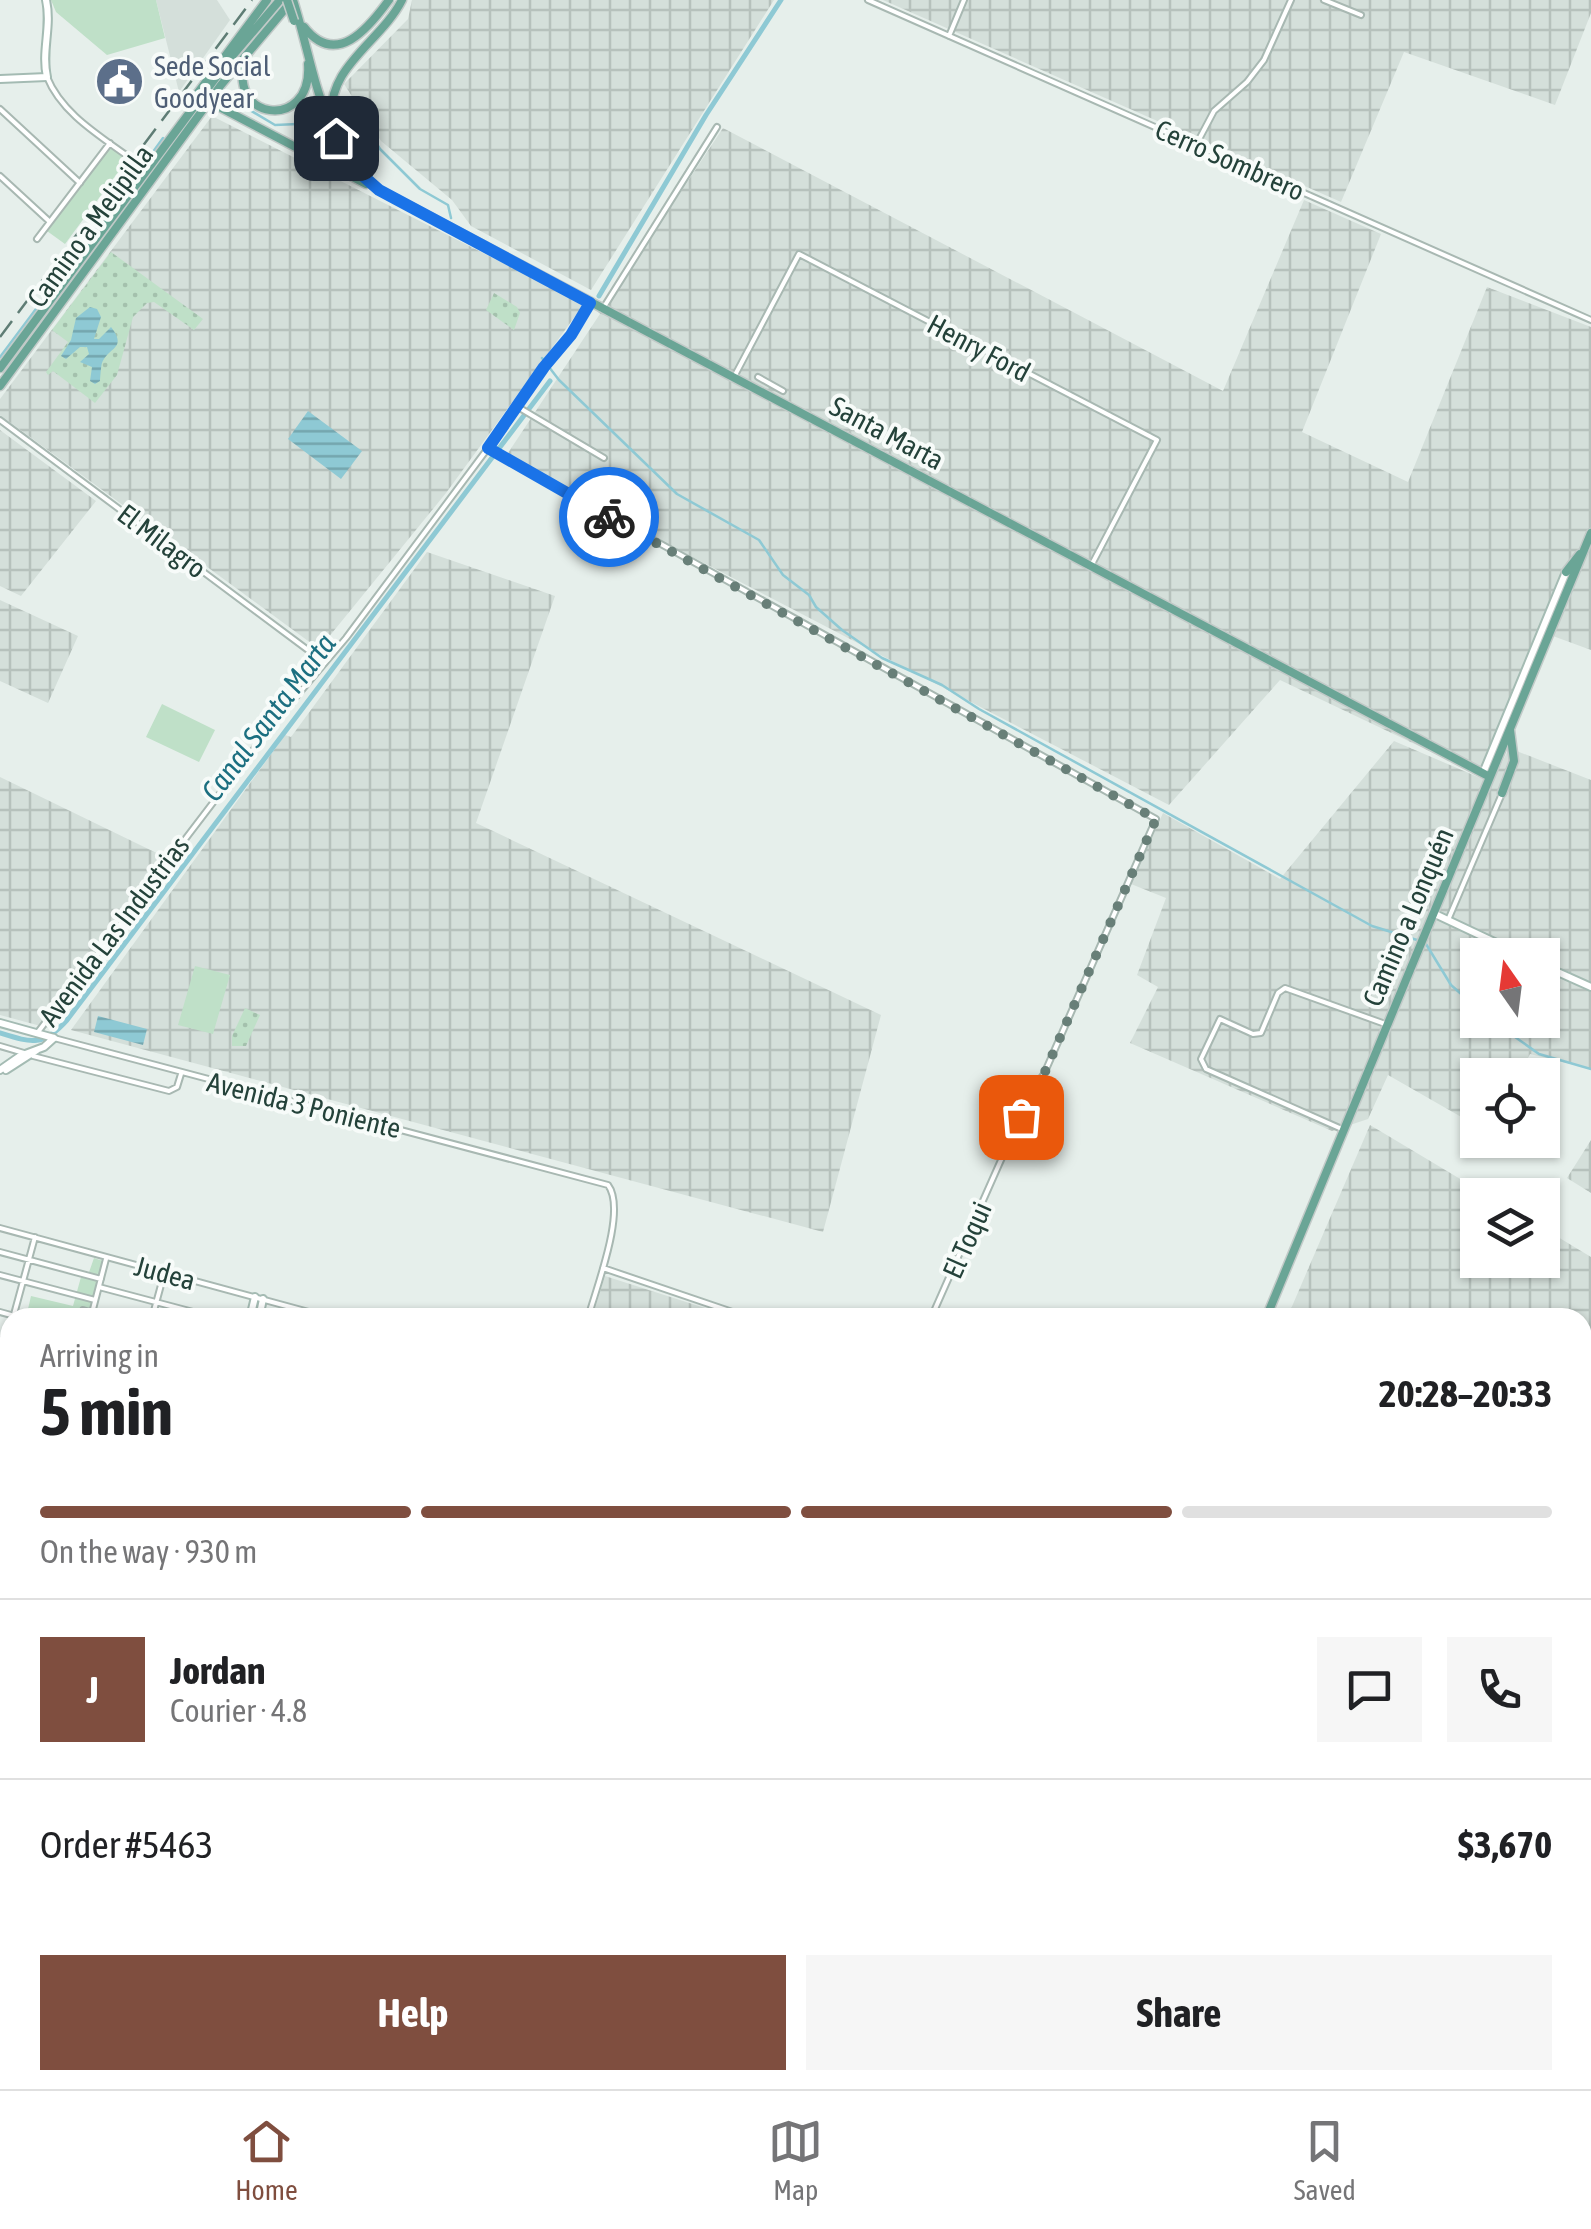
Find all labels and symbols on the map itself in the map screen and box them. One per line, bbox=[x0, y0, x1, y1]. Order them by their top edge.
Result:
place label: Sede Social Goodyear bbox=[154, 50, 271, 114]
public building icon: Sede Social Goodyear bbox=[93, 56, 145, 108]
pin bbox=[294, 96, 379, 181]
street label: Cerro Sombrero bbox=[1151, 113, 1309, 207]
street label: Camino a Melipilla bbox=[20, 139, 160, 313]
street label: Henry Ford bbox=[922, 308, 1036, 388]
street label: Santa Marta bbox=[825, 390, 949, 476]
courier bbox=[559, 467, 659, 567]
street label: El Milagro bbox=[112, 497, 212, 585]
water label: Canal Santa Marta bbox=[194, 627, 342, 807]
street label: Camino a Lonquén bbox=[1356, 823, 1460, 1011]
street label: Avenida Las Industrias bbox=[32, 830, 196, 1032]
north arrow bbox=[1460, 938, 1560, 1038]
street label: Avenida 3 Poniente bbox=[204, 1065, 404, 1145]
pin bbox=[979, 1075, 1064, 1160]
street label: El Toqui bbox=[936, 1197, 998, 1283]
street label: Judea bbox=[131, 1250, 199, 1296]

